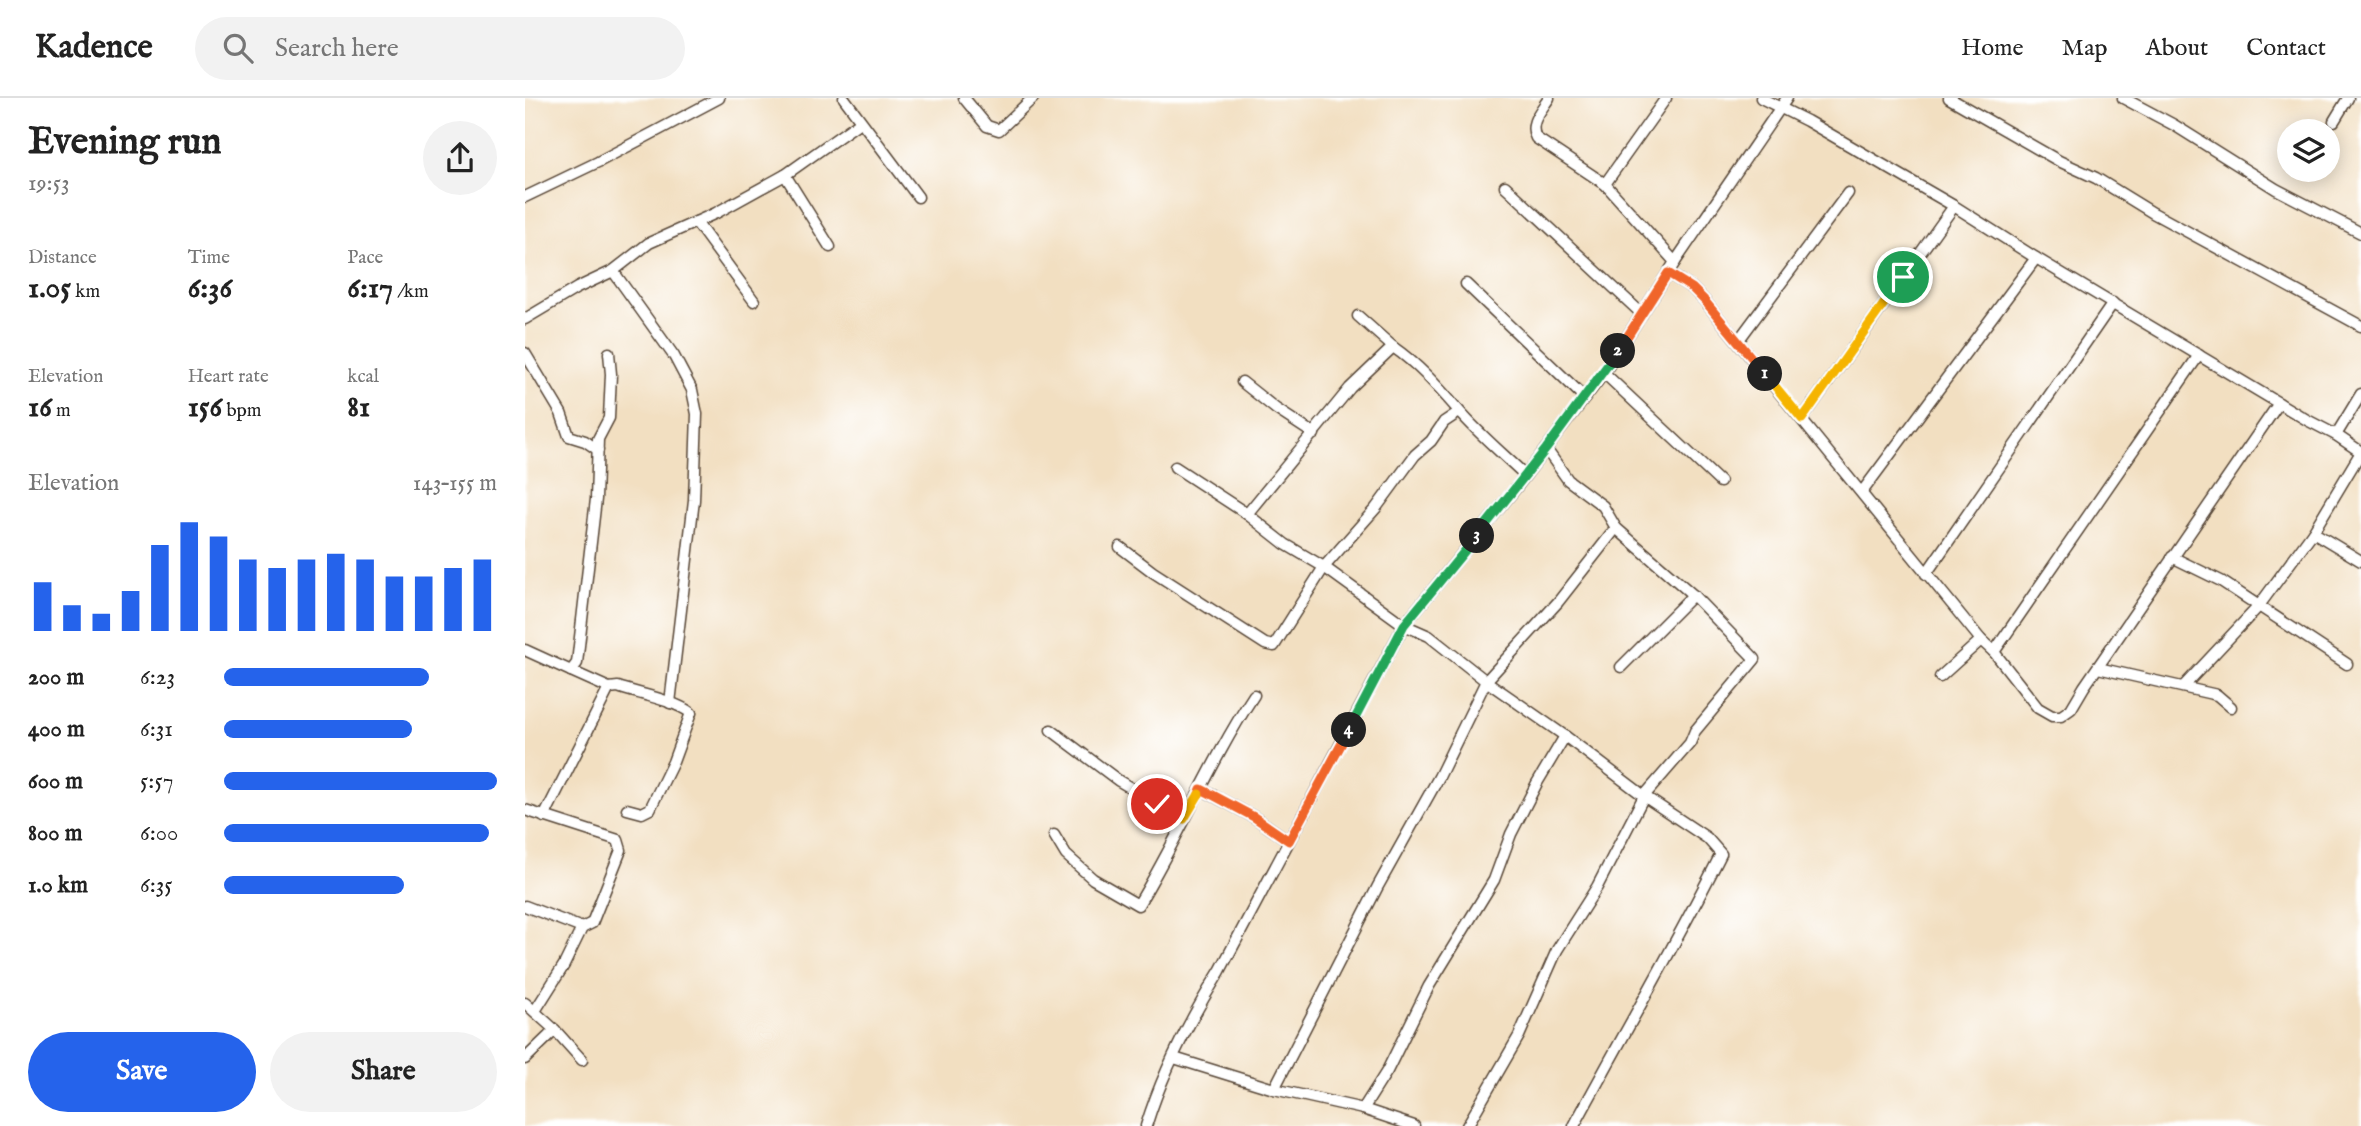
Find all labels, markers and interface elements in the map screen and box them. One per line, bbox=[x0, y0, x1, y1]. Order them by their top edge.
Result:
search box bbox=[195, 17, 685, 80]
text: Kadence bbox=[35, 27, 153, 69]
icon: search bbox=[219, 29, 257, 67]
text: Search here bbox=[275, 32, 399, 65]
text: Home bbox=[1961, 33, 2024, 64]
text: Map bbox=[2062, 33, 2108, 64]
text: About bbox=[2146, 33, 2208, 64]
text: Contact bbox=[2246, 33, 2326, 64]
text: Evening run bbox=[28, 119, 222, 167]
map controls bbox=[2277, 119, 2340, 182]
button: layers bbox=[2277, 119, 2340, 182]
button: share bbox=[423, 121, 497, 195]
text: 19:53 bbox=[28, 169, 70, 198]
text: Distance bbox=[28, 246, 97, 270]
text: Time bbox=[188, 246, 230, 270]
text: Pace bbox=[347, 246, 383, 270]
pin bbox=[1873, 247, 1933, 307]
icon: arrive bbox=[1884, 258, 1922, 296]
text: 1.05 bbox=[28, 270, 71, 308]
text: 6:36 bbox=[188, 270, 232, 308]
text: 6:17 bbox=[347, 270, 393, 308]
text: km bbox=[71, 280, 100, 304]
text: /km bbox=[393, 280, 429, 304]
pin: 2 bbox=[1601, 334, 1635, 368]
text: 2 bbox=[1613, 338, 1622, 362]
pin: 1 bbox=[1747, 356, 1783, 392]
text: 1 bbox=[1761, 361, 1768, 385]
text: Elevation bbox=[28, 365, 103, 389]
text: Heart rate bbox=[188, 365, 269, 389]
text: kcal bbox=[347, 365, 379, 389]
text: 16 bbox=[28, 389, 52, 427]
text: 156 bbox=[188, 389, 222, 427]
text: 81 bbox=[347, 389, 370, 427]
text: m bbox=[52, 399, 71, 423]
text: bpm bbox=[222, 399, 262, 423]
text: Elevation bbox=[28, 469, 119, 498]
text: 143–155 m bbox=[413, 469, 497, 498]
pin: 3 bbox=[1459, 518, 1495, 554]
text: 3 bbox=[1473, 523, 1480, 547]
text: 200 m bbox=[28, 663, 84, 692]
text: 6:23 bbox=[140, 663, 175, 692]
pin: 4 bbox=[1331, 712, 1367, 748]
text: 400 m bbox=[28, 715, 85, 744]
text: 6:31 bbox=[140, 715, 173, 744]
text: 4 bbox=[1344, 717, 1353, 741]
text: 600 m bbox=[28, 767, 83, 796]
text: 5:57 bbox=[140, 767, 174, 796]
pin bbox=[1127, 774, 1187, 834]
icon: check bbox=[1138, 785, 1176, 823]
text: 800 m bbox=[28, 819, 82, 848]
text: 6:00 bbox=[140, 819, 178, 848]
text: 1.0 km bbox=[28, 871, 88, 900]
text: 6:35 bbox=[140, 871, 173, 900]
button: Save bbox=[28, 1032, 256, 1112]
button: Share bbox=[270, 1032, 497, 1112]

